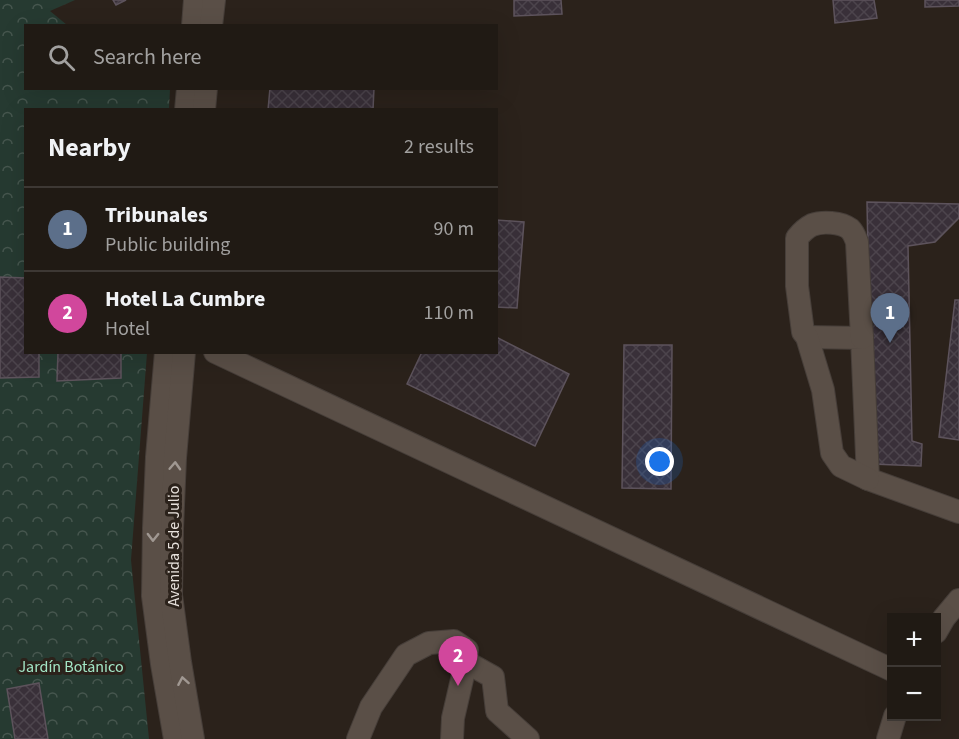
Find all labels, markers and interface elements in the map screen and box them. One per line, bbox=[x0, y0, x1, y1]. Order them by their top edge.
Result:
search box bbox=[24, 24, 498, 90]
icon: search bbox=[45, 41, 78, 74]
text: Search here bbox=[93, 41, 201, 73]
text: Nearby bbox=[48, 129, 131, 166]
text: 2 results bbox=[404, 133, 474, 161]
text: Tribunales bbox=[105, 199, 208, 231]
text: 1 bbox=[62, 215, 73, 243]
text: 90 m bbox=[434, 215, 474, 243]
text: Public building bbox=[105, 231, 230, 259]
text: Hotel La Cumbre bbox=[105, 283, 265, 315]
pin: 1 bbox=[870, 294, 910, 343]
text: 2 bbox=[62, 299, 73, 327]
text: 110 m bbox=[424, 299, 474, 327]
text: Hotel bbox=[105, 315, 150, 343]
your location bbox=[645, 447, 674, 476]
one-way arrow bbox=[169, 462, 182, 471]
street label: Avenida 5 de Julio bbox=[163, 486, 185, 606]
one-way arrow bbox=[147, 532, 160, 541]
map controls bbox=[887, 613, 941, 721]
button: + bbox=[887, 613, 941, 667]
pin: 2 bbox=[438, 636, 478, 686]
park label: Jardín Botánico bbox=[18, 656, 124, 678]
button: − bbox=[887, 667, 941, 721]
one-way arrow bbox=[178, 677, 190, 686]

